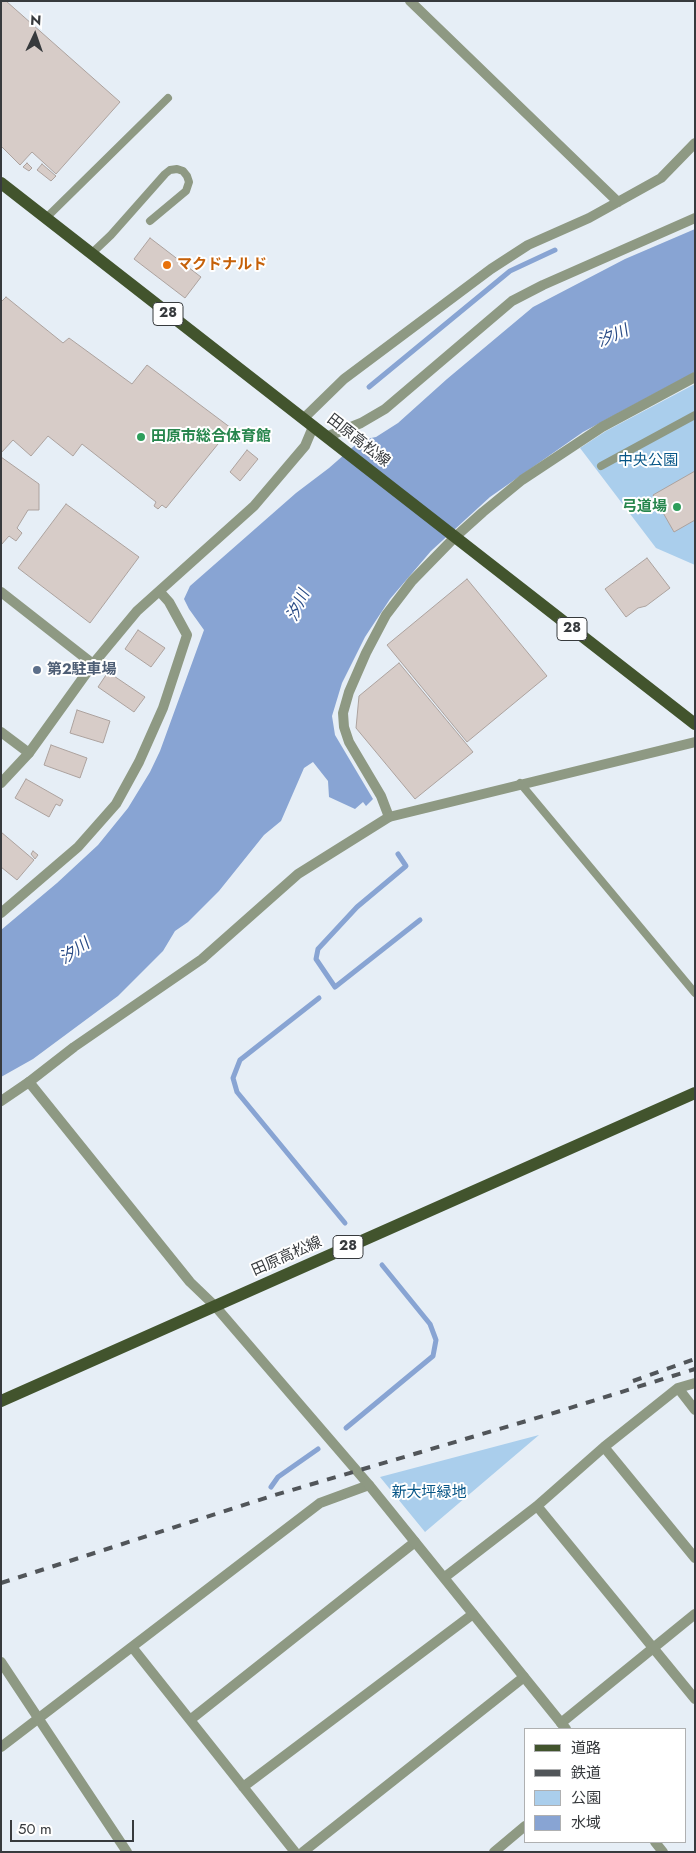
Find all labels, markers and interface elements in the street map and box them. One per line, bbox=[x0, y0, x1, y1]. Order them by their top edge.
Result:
north arrow bbox=[10, 10, 60, 60]
text: N bbox=[30, 10, 42, 30]
place label: マクドナルド bbox=[177, 256, 267, 274]
marker: マクドナルド bbox=[161, 259, 173, 271]
road number: 28 bbox=[153, 302, 183, 326]
water label: 汐川 bbox=[595, 322, 631, 352]
street label: 田原高松線 bbox=[323, 411, 393, 471]
place label: 田原市総合体育館 bbox=[151, 428, 271, 446]
marker: 田原市総合体育館 bbox=[135, 431, 147, 443]
park label: 中央公園 bbox=[618, 452, 678, 470]
place label: 弓道場 bbox=[622, 498, 667, 516]
marker: 弓道場 bbox=[671, 501, 683, 513]
water label: 汐川 bbox=[284, 587, 314, 625]
road number: 28 bbox=[557, 618, 587, 640]
place label: 第２駐車場 bbox=[47, 661, 116, 679]
marker: 第２駐車場 bbox=[31, 664, 43, 676]
water label: 汐川 bbox=[56, 935, 94, 969]
street label: 田原高松線 bbox=[249, 1234, 325, 1280]
road number: 28 bbox=[333, 1236, 363, 1258]
park label: 新大坪緑地 bbox=[392, 1484, 466, 1502]
legend bbox=[524, 1728, 686, 1843]
text: 道路 bbox=[571, 1737, 601, 1759]
text: 鉄道 bbox=[571, 1762, 601, 1784]
text: 公園 bbox=[571, 1787, 601, 1809]
scale bar bbox=[12, 1810, 136, 1842]
text: 水域 bbox=[571, 1812, 601, 1834]
text: 50 m bbox=[18, 1818, 52, 1840]

